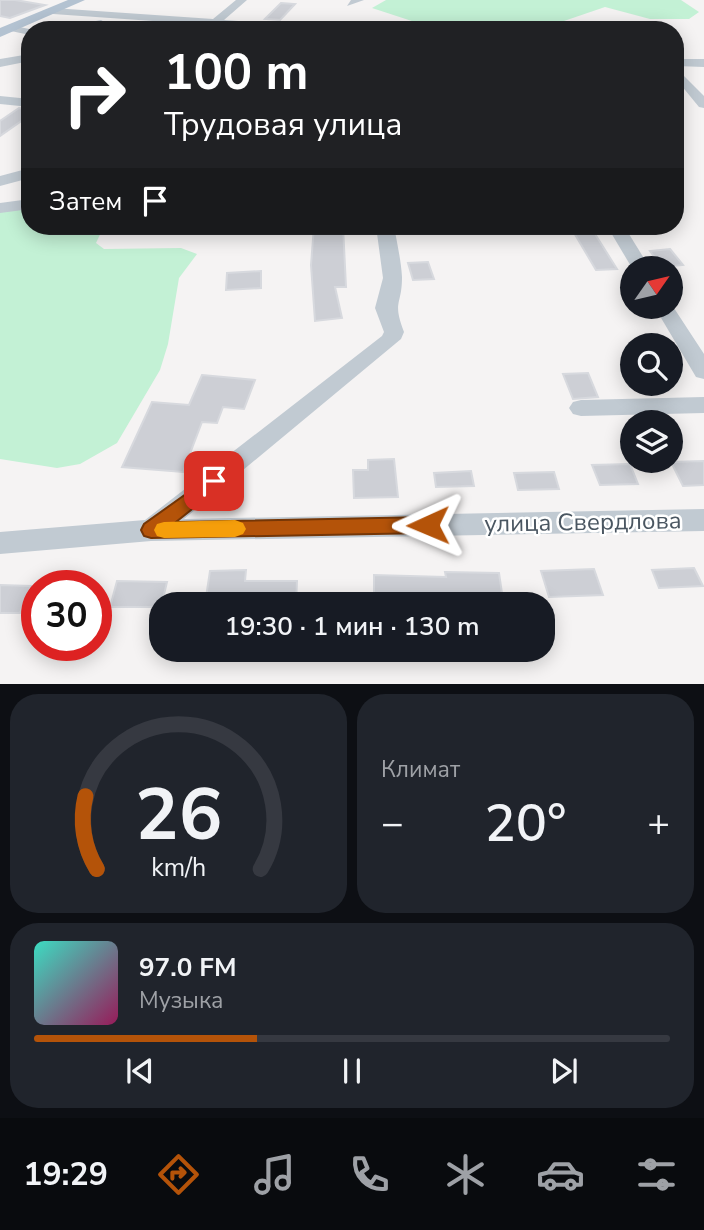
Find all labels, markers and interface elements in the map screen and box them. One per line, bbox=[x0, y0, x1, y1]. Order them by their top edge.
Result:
text: 100 m bbox=[164, 39, 308, 106]
icon: right bbox=[49, 49, 140, 140]
text: Трудовая улица bbox=[164, 103, 403, 146]
icon: arrive bbox=[136, 182, 174, 220]
text: Затем bbox=[49, 184, 122, 219]
north arrow bbox=[620, 256, 682, 318]
map controls bbox=[620, 256, 683, 473]
button: search bbox=[620, 333, 683, 396]
button: layers bbox=[620, 410, 683, 473]
pin bbox=[184, 451, 244, 511]
icon: arrive bbox=[195, 462, 233, 500]
position arrow bbox=[391, 488, 465, 562]
street label: улица Свердлова bbox=[484, 504, 682, 540]
speed limit sign: 30 bbox=[21, 570, 112, 661]
text: 19:30 · 1 мин · 130 m bbox=[224, 609, 480, 644]
text: Климат bbox=[381, 754, 460, 785]
text: 26 bbox=[135, 766, 222, 866]
text: 20° bbox=[485, 788, 566, 859]
text: − bbox=[381, 798, 404, 849]
text: + bbox=[647, 798, 670, 849]
text: km/h bbox=[151, 851, 206, 885]
text: 97.0 FM bbox=[139, 950, 236, 985]
text: Музыка bbox=[139, 985, 223, 1016]
icon: previous bbox=[121, 1052, 159, 1090]
icon: pause bbox=[333, 1052, 371, 1090]
icon: next bbox=[545, 1052, 583, 1090]
icon: directions bbox=[154, 1150, 203, 1199]
icon: music bbox=[250, 1150, 299, 1199]
icon: phone bbox=[345, 1150, 394, 1199]
icon: climate bbox=[441, 1150, 490, 1199]
icon: car bbox=[536, 1150, 585, 1199]
icon: filters bbox=[632, 1150, 681, 1199]
text: 19:29 bbox=[23, 1153, 108, 1196]

